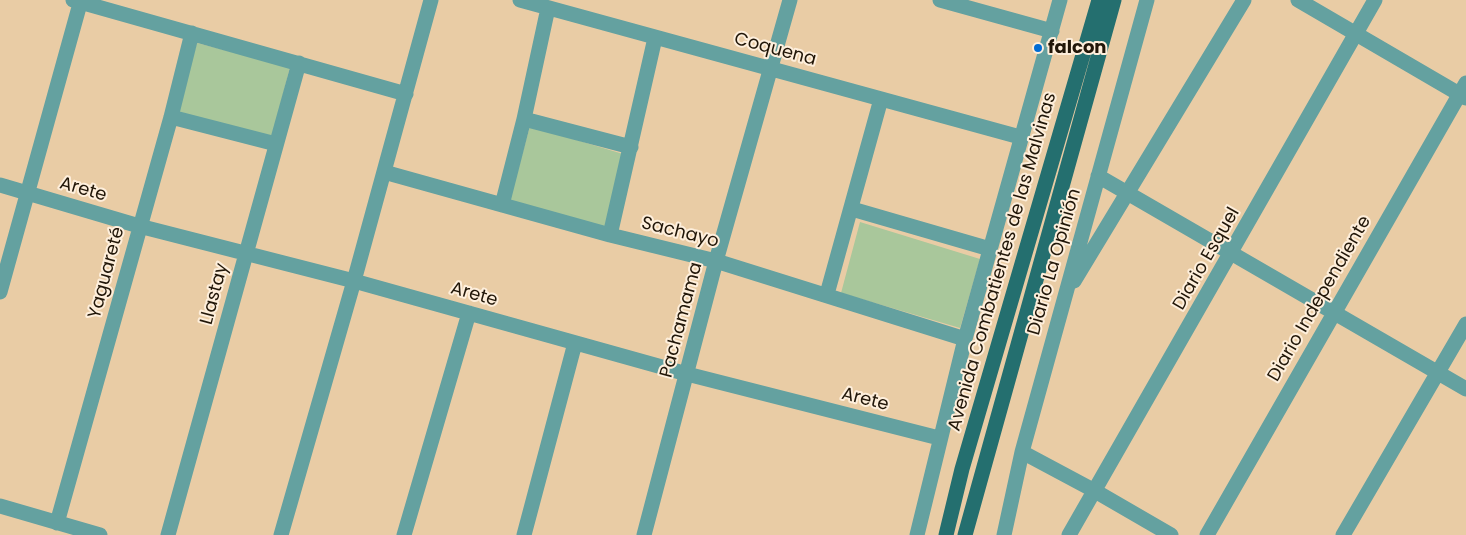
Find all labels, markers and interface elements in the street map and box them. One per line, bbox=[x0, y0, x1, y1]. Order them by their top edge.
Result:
street label: Coquena bbox=[732, 29, 818, 71]
place label: falcon bbox=[1048, 37, 1106, 59]
marker: falcon bbox=[1032, 42, 1044, 54]
street label: Avenida Combatientes de las Malvinas bbox=[944, 90, 1062, 434]
street label: Arete bbox=[57, 173, 109, 207]
street label: Diario La Opinión bbox=[1024, 186, 1086, 338]
street label: Diario Esquel bbox=[1169, 204, 1245, 314]
street label: Diario Independiente bbox=[1264, 212, 1376, 386]
street label: Sachayo bbox=[639, 213, 721, 253]
street label: Yaguareté bbox=[84, 225, 130, 321]
street label: Pachamama bbox=[656, 260, 708, 380]
street label: Llastay bbox=[196, 261, 234, 327]
street label: Arete bbox=[448, 278, 500, 312]
street label: Arete bbox=[839, 384, 891, 416]

